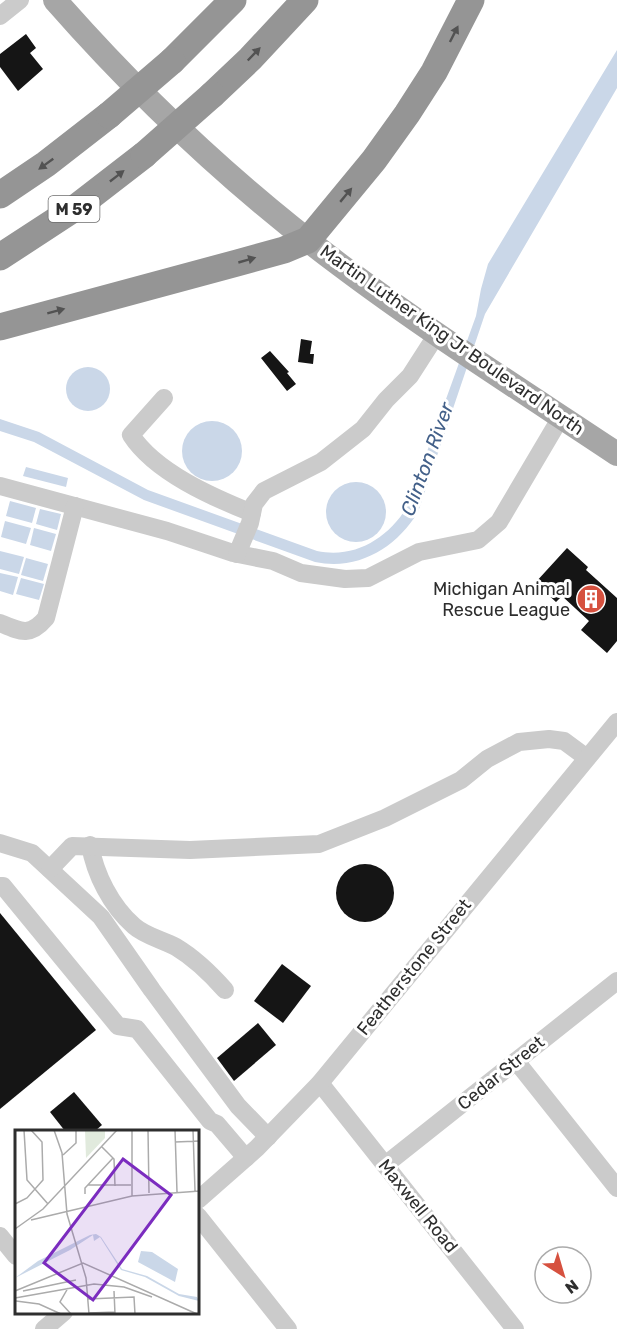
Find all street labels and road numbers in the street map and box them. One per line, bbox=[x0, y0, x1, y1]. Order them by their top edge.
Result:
road number: M 59 bbox=[48, 196, 100, 222]
street label: Martin Luther King Jr Boulevard North bbox=[316, 240, 588, 440]
street label: Featherstone Street bbox=[352, 894, 476, 1040]
street label: Cedar Street bbox=[453, 1031, 549, 1115]
street label: Maxwell Road bbox=[374, 1155, 462, 1257]

